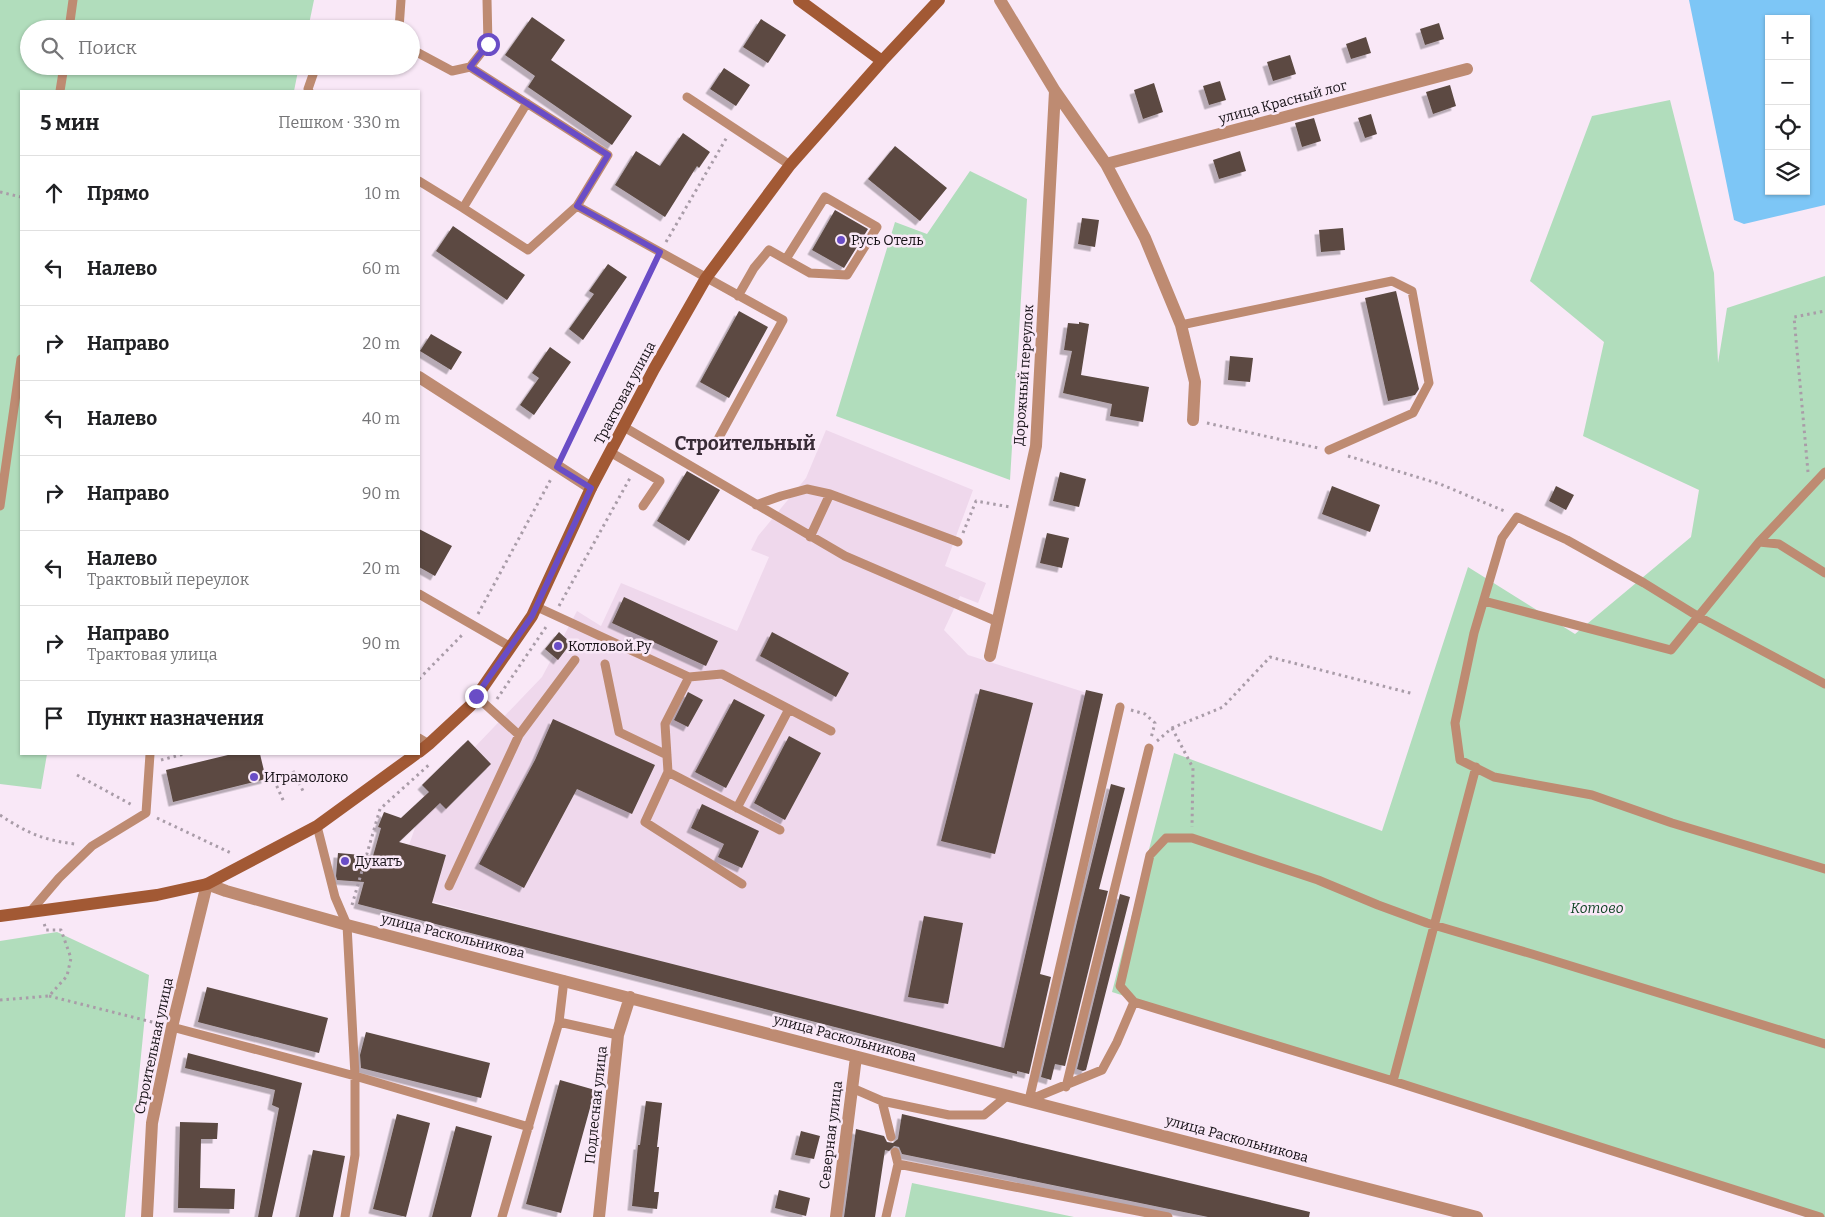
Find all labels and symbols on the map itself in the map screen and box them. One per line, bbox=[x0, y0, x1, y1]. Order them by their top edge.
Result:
route start bbox=[477, 33, 500, 56]
street label: улица Красный лог bbox=[1216, 77, 1349, 128]
place label: Русь Отель bbox=[851, 232, 924, 249]
marker: Русь Отель bbox=[835, 234, 847, 246]
street label: Дорожный переулок bbox=[1011, 303, 1037, 446]
street label: Трактовая улица bbox=[591, 338, 659, 447]
district label: Строительный bbox=[675, 432, 816, 455]
place label: Котловой.Ру bbox=[568, 638, 652, 655]
marker: Котловой.Ру bbox=[552, 640, 564, 652]
route end bbox=[465, 685, 488, 708]
place label: Играмолоко bbox=[264, 769, 348, 786]
marker: Играмолоко bbox=[248, 771, 260, 783]
place label: Дукатъ bbox=[355, 853, 403, 870]
marker: Дукатъ bbox=[339, 855, 351, 867]
park label: Котово bbox=[1570, 900, 1624, 917]
street label: улица Раскольникова bbox=[378, 910, 527, 962]
street label: Строительная улица bbox=[131, 976, 177, 1116]
street label: улица Раскольникова bbox=[771, 1010, 919, 1065]
street label: Подлесная улица bbox=[581, 1045, 611, 1165]
street label: Северная улица bbox=[816, 1080, 846, 1190]
street label: улица Раскольникова bbox=[1163, 1111, 1311, 1166]

